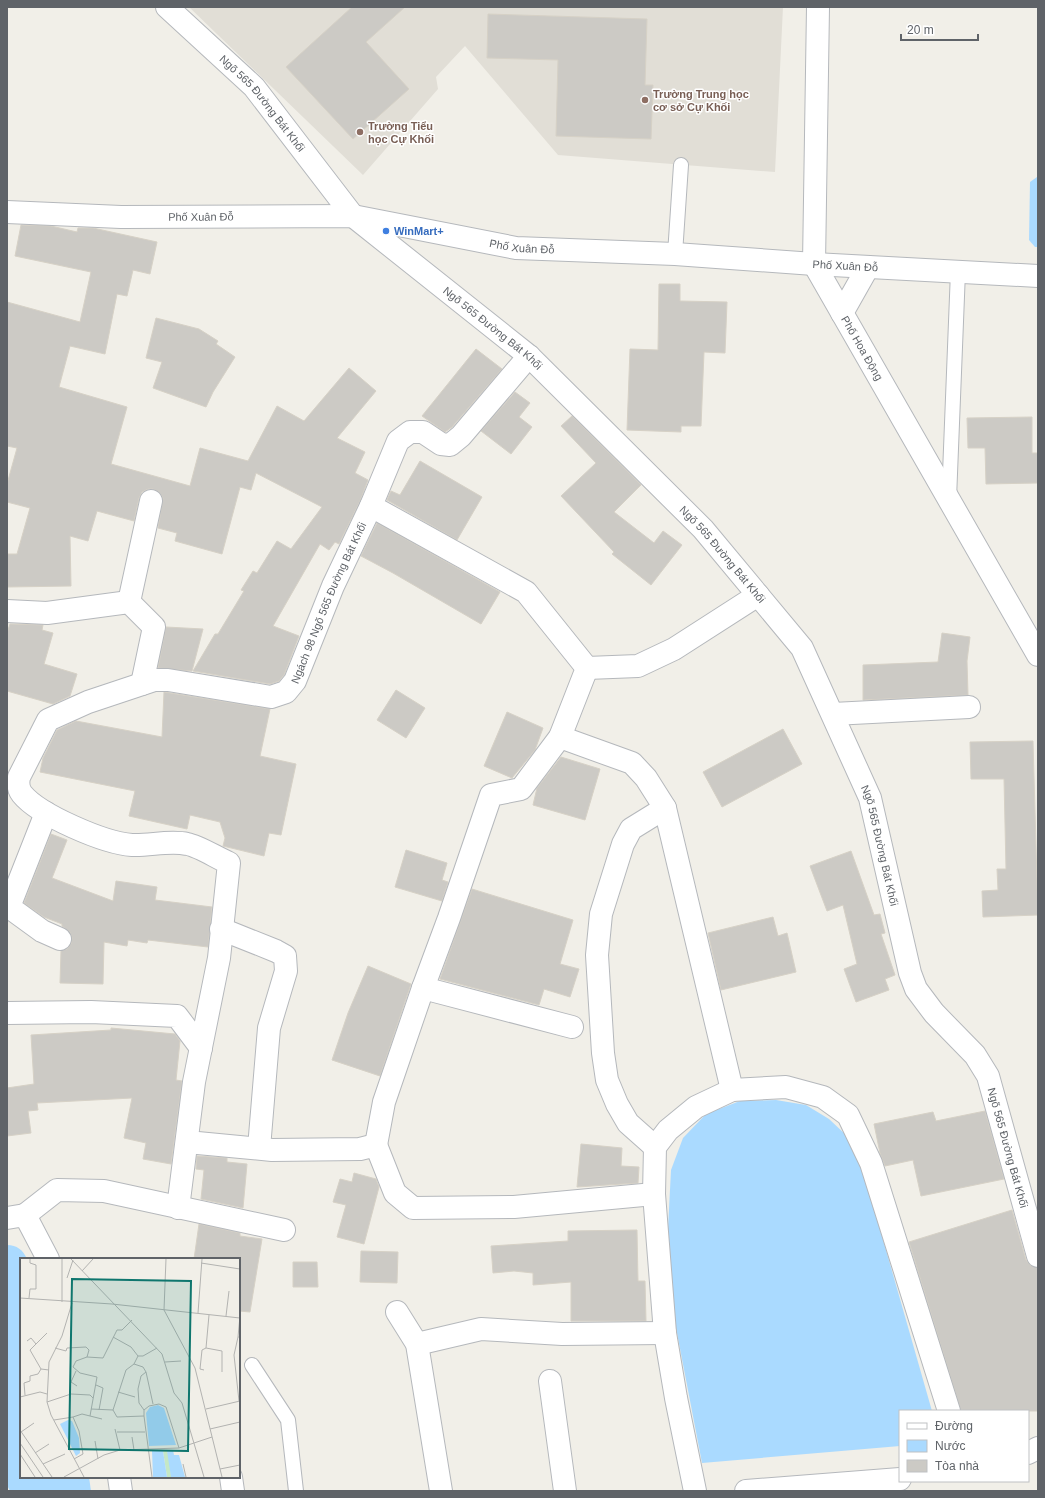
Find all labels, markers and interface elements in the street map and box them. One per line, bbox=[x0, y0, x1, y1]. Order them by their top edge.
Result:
scale bar bbox=[901, 16, 978, 42]
text: 20 m bbox=[907, 23, 934, 37]
street label: Ngõ 565 Đường Bát Khối bbox=[217, 53, 307, 154]
place label: Trường Trung học cơ sở Cự Khối bbox=[653, 88, 749, 114]
marker: Trường Trung học cơ sở Cự Khối bbox=[640, 95, 650, 105]
place label: Trường Tiểu học Cự Khối bbox=[368, 120, 434, 146]
marker: Trường Tiểu học Cự Khối bbox=[355, 127, 365, 137]
street label: Phố Xuân Đỗ bbox=[168, 211, 234, 223]
place label: WinMart+ bbox=[394, 225, 444, 237]
marker: WinMart+ bbox=[381, 226, 391, 236]
street label: Phố Xuân Đỗ bbox=[488, 237, 555, 255]
street label: Phố Xuân Đỗ bbox=[812, 258, 878, 273]
street label: Ngõ 565 Đường Bát Khối bbox=[441, 284, 545, 372]
street label: Phố Hoa Động bbox=[839, 314, 885, 382]
street label: Ngõ 565 Đường Bát Khối bbox=[677, 503, 768, 605]
street label: Ngách 98 Ngõ 565 Đường Bát Khối bbox=[289, 520, 368, 685]
street label: Ngõ 565 Đường Bát Khối bbox=[859, 783, 900, 907]
street label: Ngõ 565 Đường Bát Khối bbox=[986, 1086, 1030, 1209]
inset map bbox=[20, 1258, 240, 1478]
legend bbox=[899, 1410, 1029, 1482]
text: Đường bbox=[935, 1419, 973, 1433]
text: Nước bbox=[935, 1439, 966, 1453]
text: Tòa nhà bbox=[935, 1459, 979, 1473]

